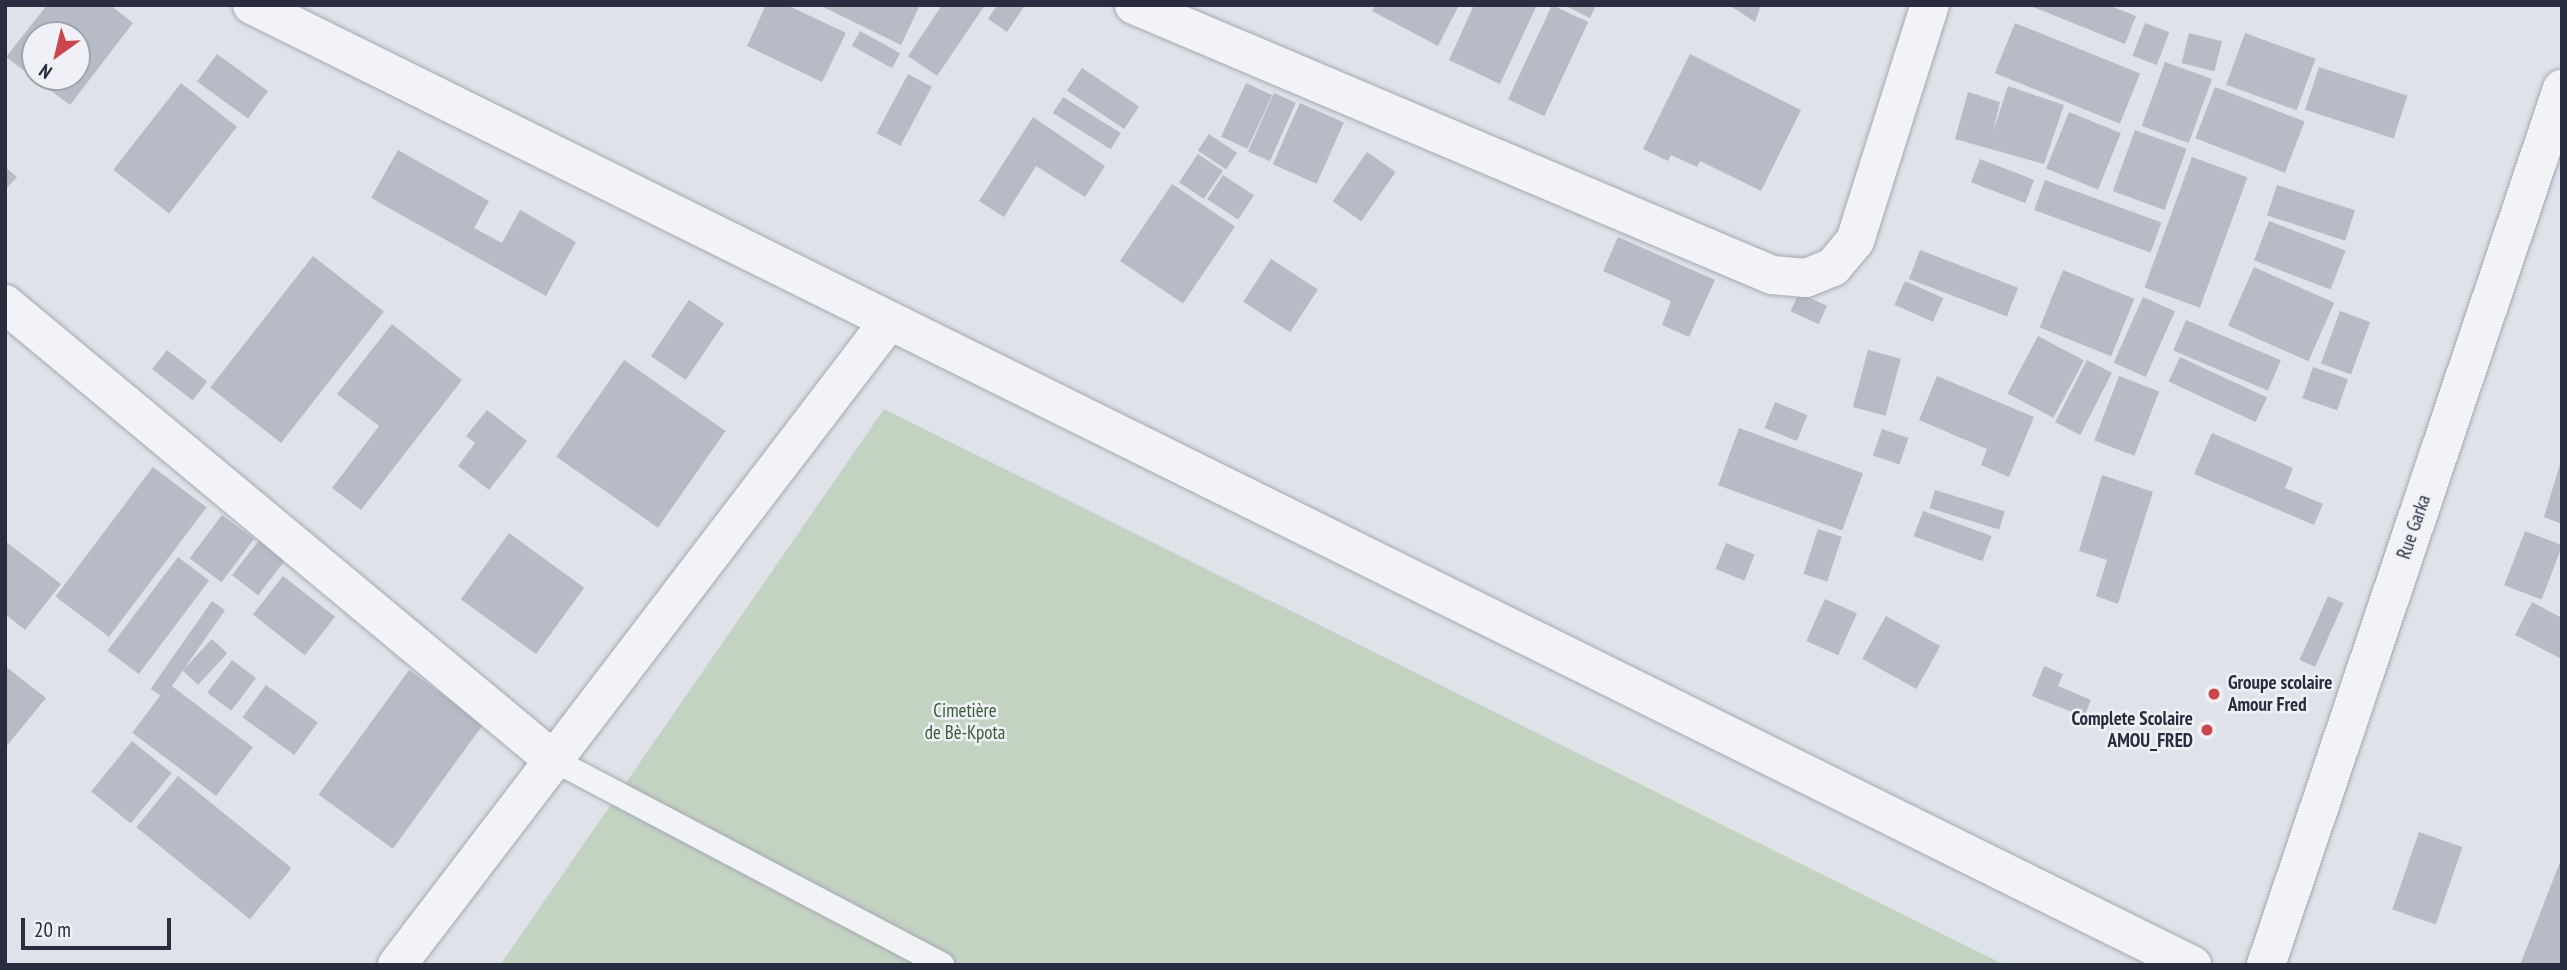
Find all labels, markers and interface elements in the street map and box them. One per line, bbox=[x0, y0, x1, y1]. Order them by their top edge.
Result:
north arrow bbox=[21, 21, 91, 91]
text: N bbox=[34, 59, 56, 85]
street label: Rue Garka bbox=[2392, 492, 2436, 562]
place label: Groupe scolaire Amour Fred bbox=[2228, 672, 2332, 716]
marker: Groupe scolaire Amour Fred bbox=[2206, 686, 2222, 702]
park label: Cimetière de Bè-Kpota bbox=[925, 700, 1005, 744]
place label: Complete Scolaire AMOU_FRED bbox=[2071, 708, 2193, 752]
marker: Complete Scolaire AMOU_FRED bbox=[2199, 722, 2215, 738]
scale bar bbox=[24, 904, 175, 948]
text: 20 m bbox=[34, 916, 71, 943]

